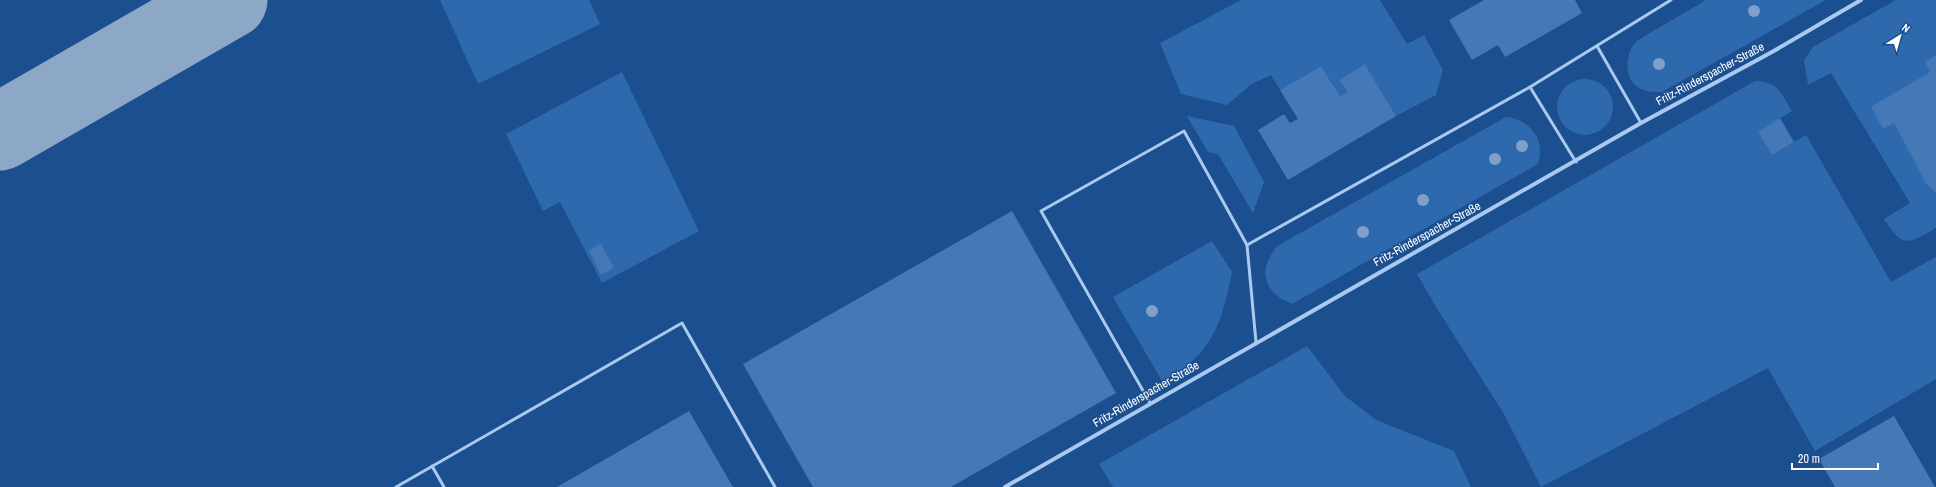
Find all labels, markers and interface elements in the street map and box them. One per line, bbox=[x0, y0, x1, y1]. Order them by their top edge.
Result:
north arrow bbox=[1880, 16, 1920, 56]
text: N bbox=[1899, 20, 1913, 36]
street label: Fritz-Rinderspacher-Straße bbox=[1653, 39, 1767, 109]
street label: Fritz-Rinderspacher-Straße bbox=[1371, 198, 1483, 270]
street label: Fritz-Rinderspacher-Straße bbox=[1090, 357, 1202, 431]
scale bar bbox=[1792, 445, 1878, 471]
text: 20 m bbox=[1798, 451, 1820, 467]

